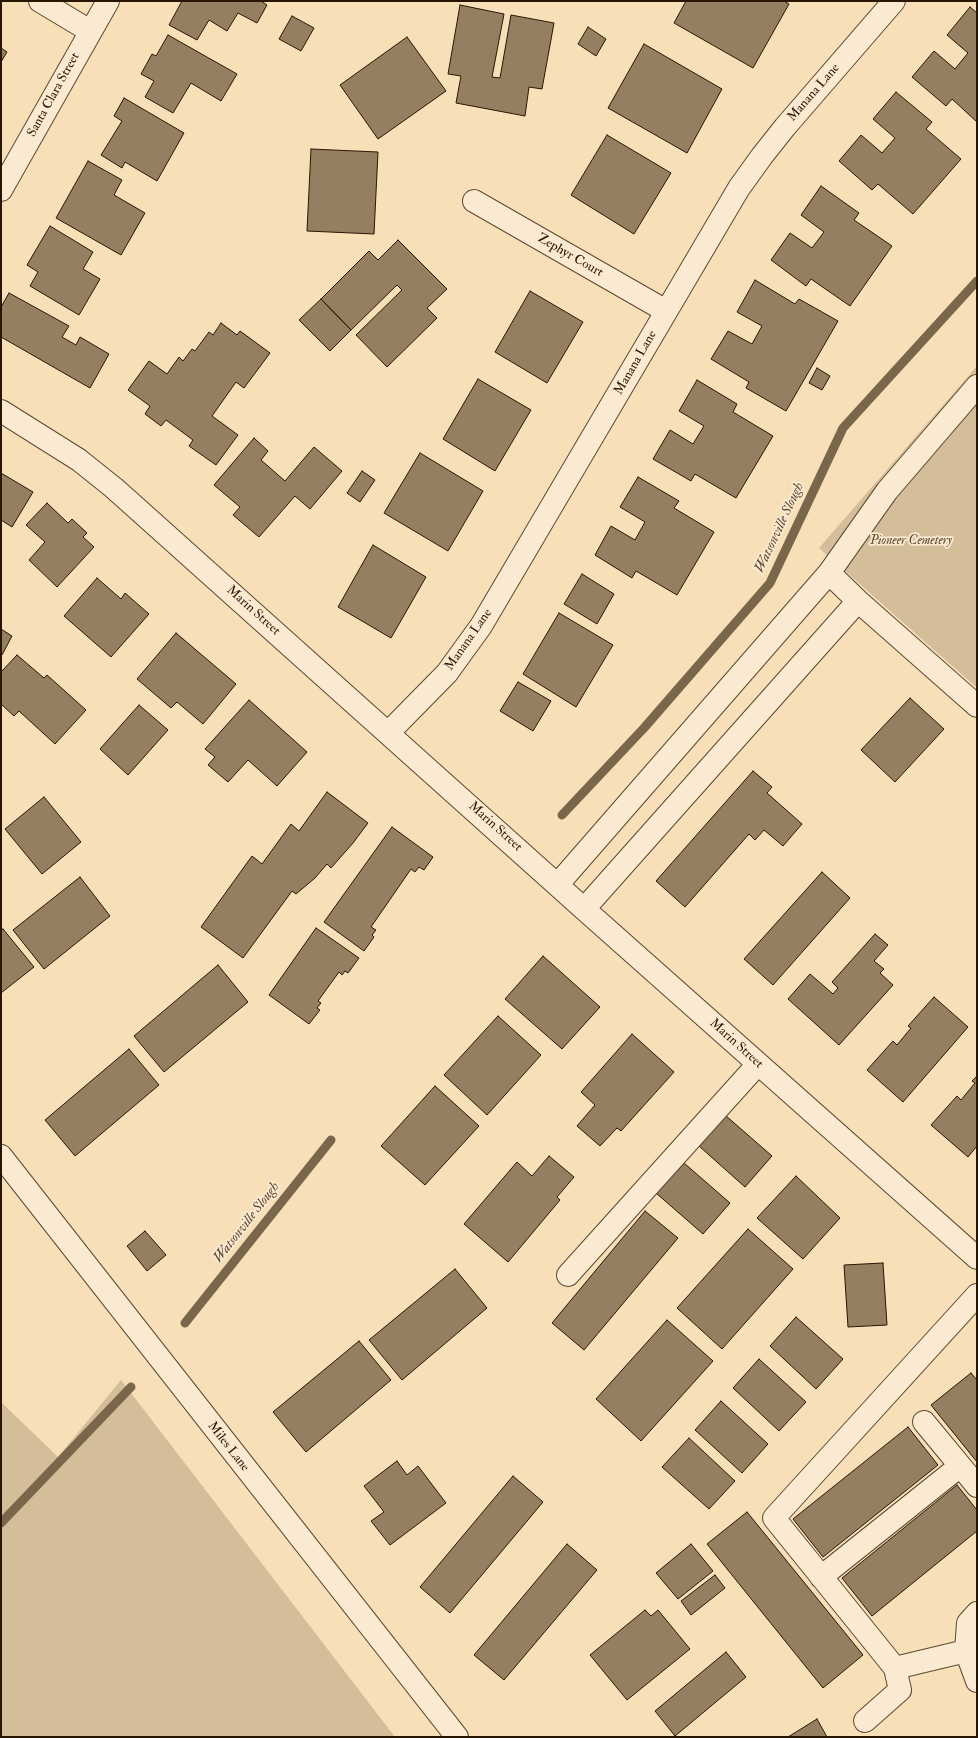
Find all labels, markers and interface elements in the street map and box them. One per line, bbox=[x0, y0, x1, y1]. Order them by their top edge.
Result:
street label: Santa Clara Street bbox=[24, 50, 84, 140]
street label: Manana Lane bbox=[785, 61, 843, 125]
street label: Zephyr Court bbox=[534, 231, 606, 281]
street label: Manana Lane bbox=[611, 328, 661, 398]
water label: Watsonville Slough bbox=[752, 480, 808, 576]
park label: Pioneer Cemetery bbox=[870, 533, 952, 549]
street label: Marin Street bbox=[223, 583, 283, 639]
street label: Manana Lane bbox=[442, 606, 496, 674]
street label: Marin Street bbox=[465, 799, 525, 855]
street label: Marin Street bbox=[706, 1016, 766, 1072]
water label: Watsonville Slough bbox=[210, 1179, 284, 1267]
street label: Miles Lane bbox=[204, 1419, 252, 1475]

